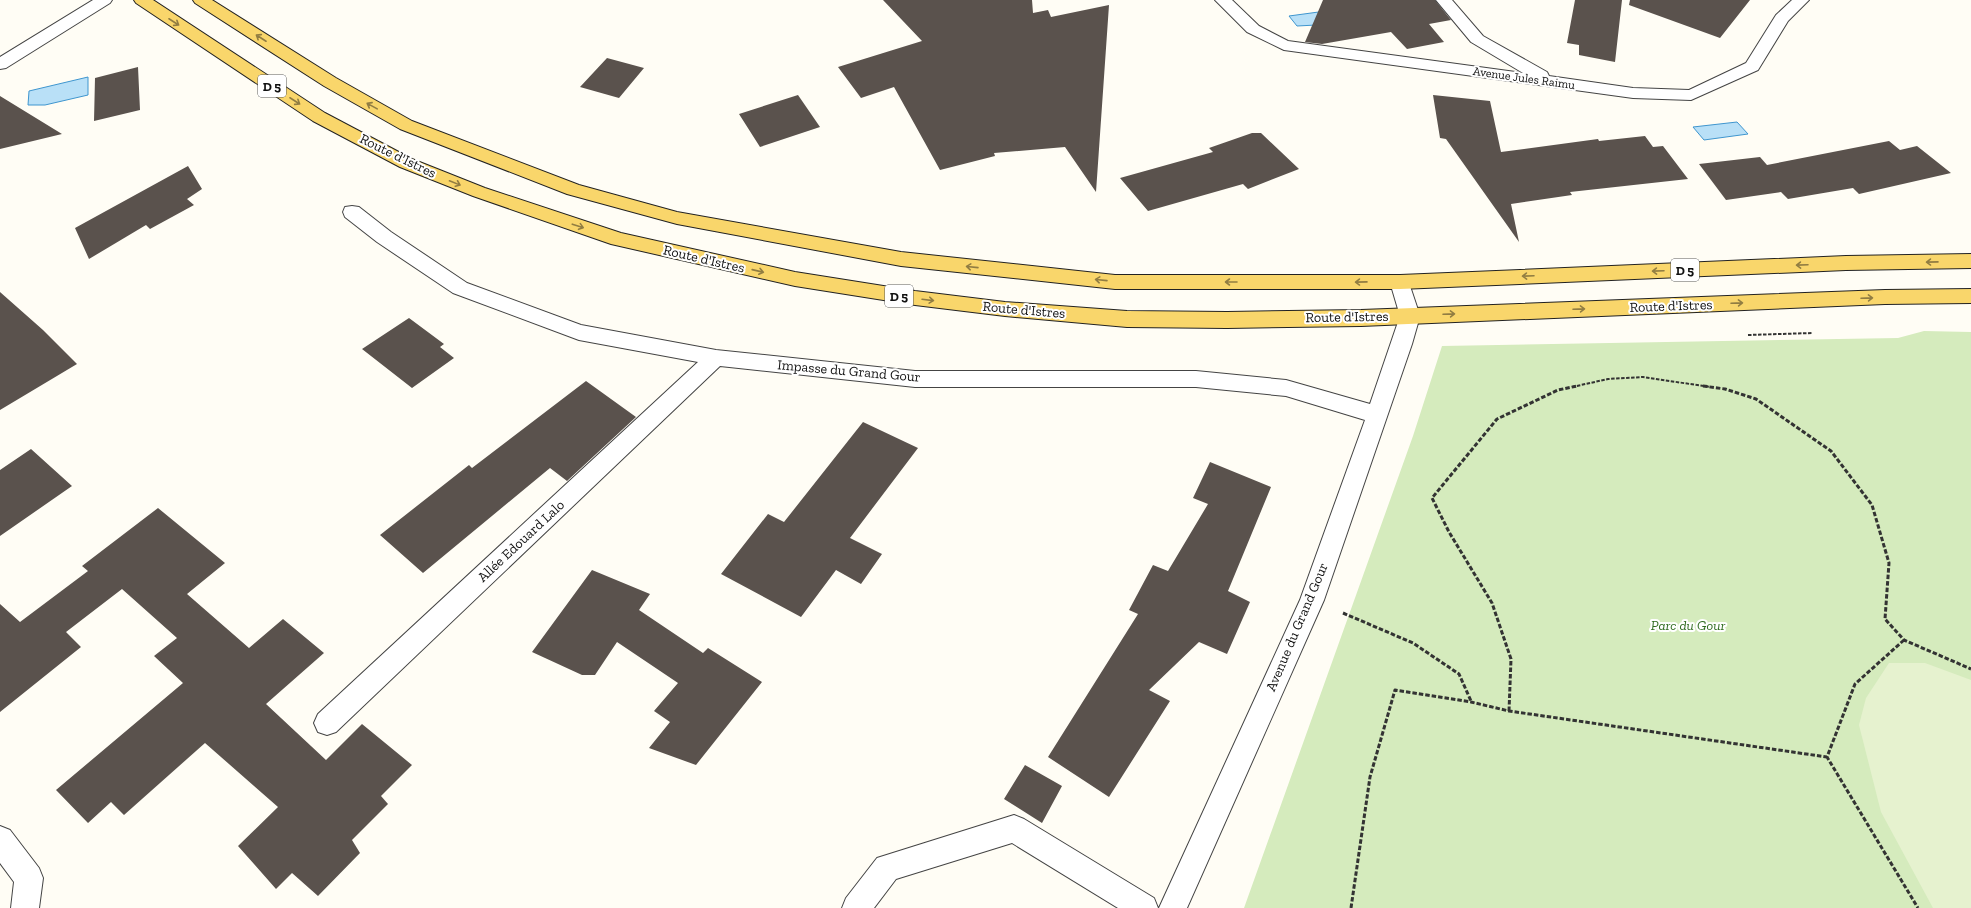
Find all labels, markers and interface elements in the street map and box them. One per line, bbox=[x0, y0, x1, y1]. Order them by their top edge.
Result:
one-way arrow bbox=[168, 18, 179, 26]
one-way arrow bbox=[255, 34, 267, 42]
street label: Avenue Jules Raimu bbox=[1472, 64, 1576, 92]
road number: D 5 bbox=[258, 75, 286, 97]
one-way arrow bbox=[289, 97, 300, 105]
one-way arrow bbox=[366, 102, 378, 109]
street label: Route d'Istres bbox=[357, 130, 439, 182]
one-way arrow bbox=[449, 179, 461, 187]
one-way arrow bbox=[571, 223, 584, 230]
street label: Route d'Istres bbox=[662, 241, 746, 277]
one-way arrow bbox=[1926, 258, 1939, 266]
road number: D 5 bbox=[1671, 259, 1699, 281]
one-way arrow bbox=[1796, 261, 1809, 268]
one-way arrow bbox=[965, 263, 978, 271]
one-way arrow bbox=[1652, 267, 1665, 274]
one-way arrow bbox=[752, 268, 765, 276]
one-way arrow bbox=[1522, 272, 1535, 280]
one-way arrow bbox=[1095, 277, 1108, 284]
one-way arrow bbox=[1225, 278, 1238, 286]
one-way arrow bbox=[1355, 278, 1368, 286]
road number: D 5 bbox=[885, 285, 913, 307]
one-way arrow bbox=[1860, 294, 1873, 302]
one-way arrow bbox=[921, 296, 934, 304]
street label: Route d'Istres bbox=[1629, 296, 1713, 316]
street label: Route d'Istres bbox=[982, 298, 1066, 322]
one-way arrow bbox=[1730, 299, 1743, 307]
one-way arrow bbox=[1572, 306, 1585, 313]
street label: Route d'Istres bbox=[1305, 308, 1389, 326]
one-way arrow bbox=[1442, 311, 1455, 318]
street label: Impasse du Grand Gour bbox=[777, 356, 921, 386]
street label: Allée Edouard Lalo bbox=[474, 496, 568, 586]
street label: Avenue du Grand Gour bbox=[1262, 560, 1332, 694]
park label: Parc du Gour bbox=[1651, 617, 1725, 634]

